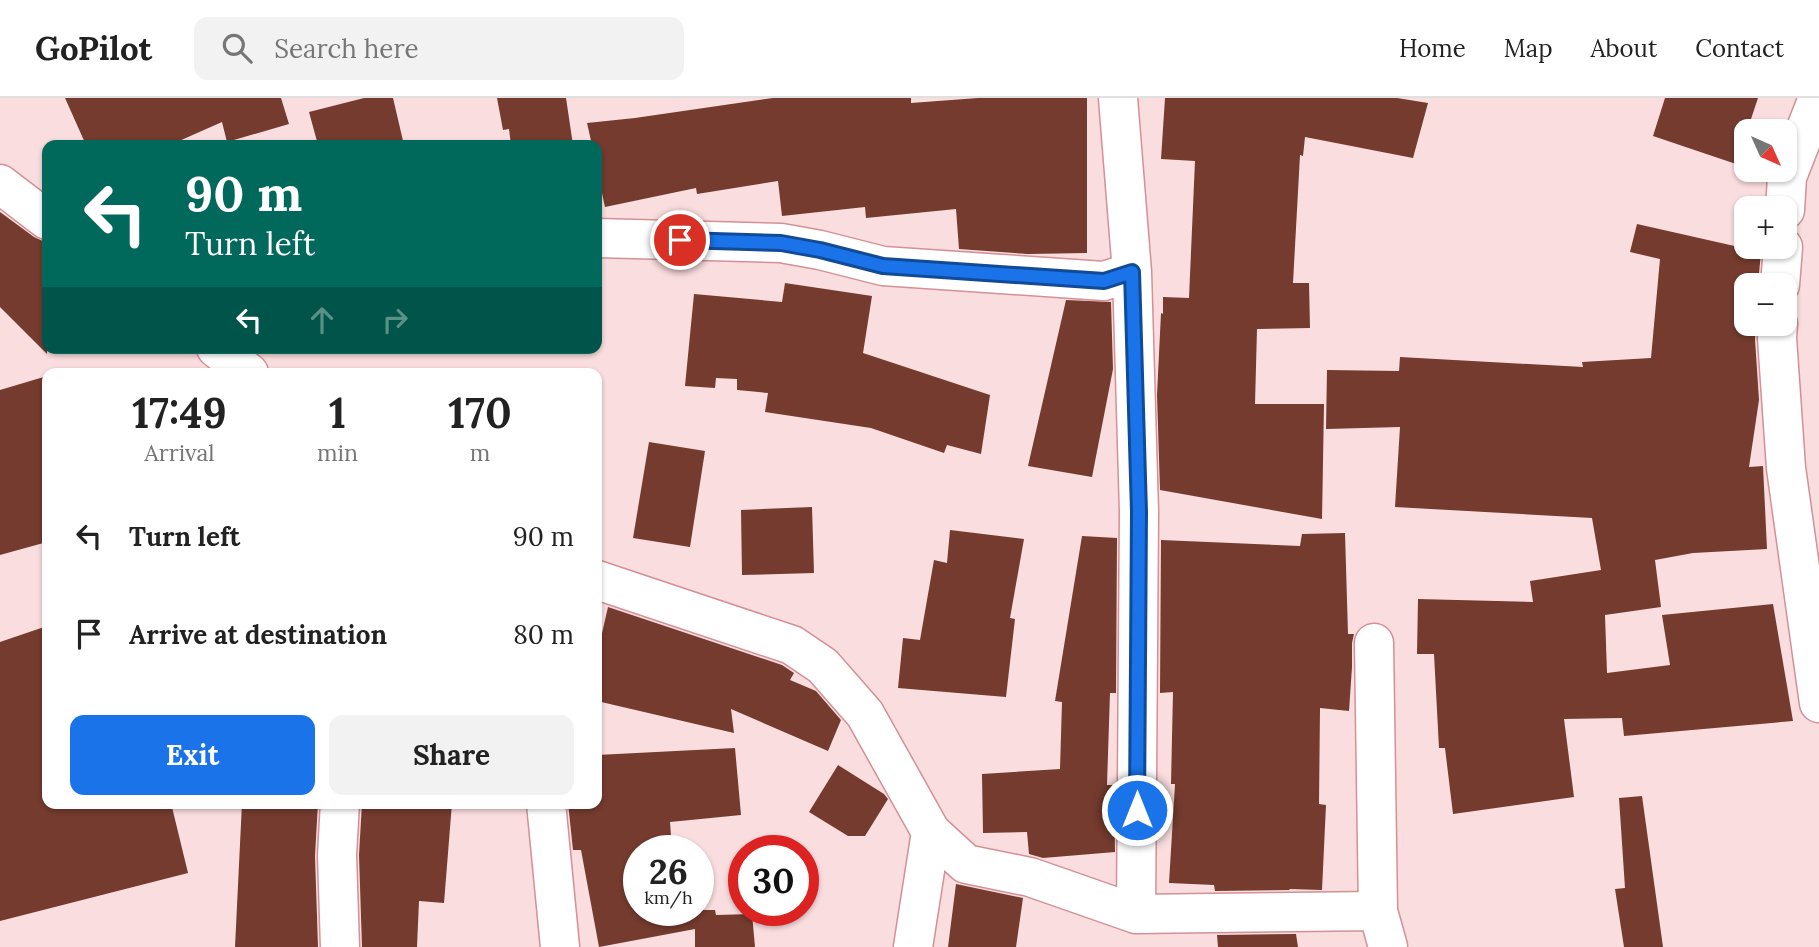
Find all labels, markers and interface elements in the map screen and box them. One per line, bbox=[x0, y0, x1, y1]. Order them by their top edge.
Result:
search box bbox=[194, 17, 684, 80]
text: GoPilot bbox=[35, 27, 152, 69]
icon: search bbox=[218, 29, 256, 67]
text: Search here bbox=[274, 32, 419, 65]
text: Home bbox=[1399, 33, 1466, 64]
text: Map bbox=[1504, 33, 1553, 64]
text: About bbox=[1591, 33, 1657, 64]
text: Contact bbox=[1695, 33, 1784, 64]
north arrow bbox=[1734, 119, 1797, 182]
map controls bbox=[1734, 119, 1797, 336]
text: 90 m bbox=[185, 162, 302, 224]
icon: left bbox=[70, 168, 161, 259]
button: + bbox=[1734, 196, 1797, 259]
pin bbox=[650, 210, 710, 270]
icon: arrive bbox=[661, 221, 699, 259]
text: Turn left bbox=[185, 223, 315, 264]
button: − bbox=[1734, 273, 1797, 336]
icon: left bbox=[230, 301, 268, 339]
icon: ahead bbox=[303, 301, 341, 339]
icon: right bbox=[376, 301, 414, 339]
text: 17:49 bbox=[132, 386, 227, 440]
text: 1 bbox=[329, 386, 346, 440]
text: 170 bbox=[448, 386, 512, 440]
text: Arrival bbox=[144, 438, 215, 467]
text: min bbox=[317, 438, 358, 467]
text: m bbox=[470, 438, 490, 467]
icon: left bbox=[70, 517, 108, 555]
text: Turn left bbox=[129, 520, 240, 553]
text: 90 m bbox=[513, 520, 574, 553]
icon: arrive bbox=[70, 615, 108, 653]
text: Arrive at destination bbox=[129, 618, 387, 651]
text: 80 m bbox=[513, 618, 574, 651]
button: Exit bbox=[70, 715, 315, 795]
button: Share bbox=[329, 715, 574, 795]
position arrow bbox=[1100, 773, 1174, 847]
speed limit sign: 30 bbox=[728, 835, 819, 926]
text: 26 bbox=[649, 849, 688, 894]
text: km/h bbox=[644, 886, 693, 909]

